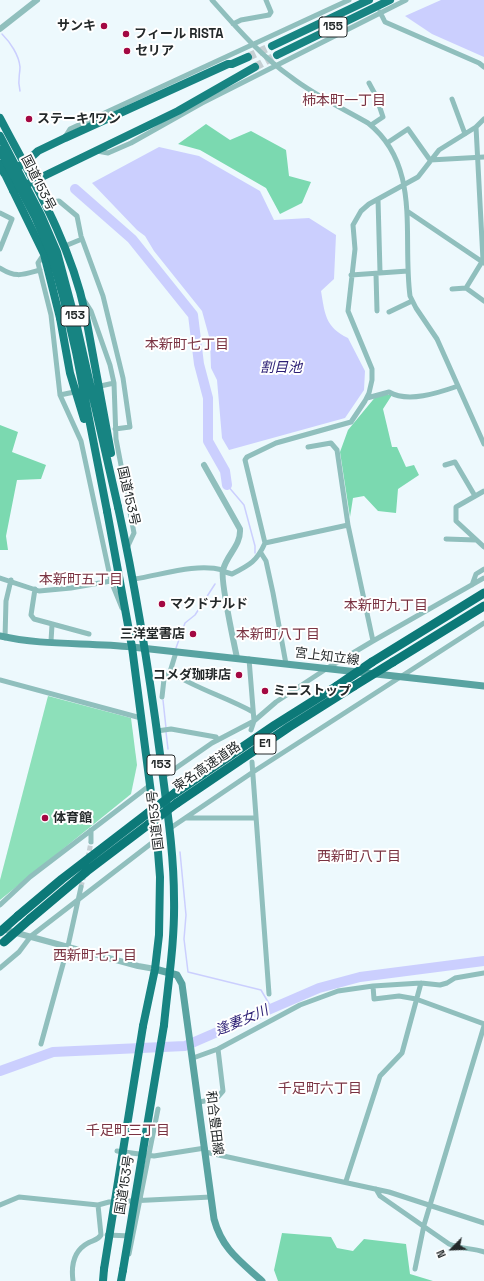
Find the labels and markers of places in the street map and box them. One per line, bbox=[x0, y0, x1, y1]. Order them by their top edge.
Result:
place label: サンキ bbox=[57, 18, 96, 34]
marker: サンキ bbox=[99, 21, 109, 31]
place label: フィール RISTA bbox=[134, 26, 224, 42]
marker: フィール RISTA bbox=[121, 29, 131, 39]
place label: セリア bbox=[135, 43, 174, 59]
marker: セリア bbox=[122, 46, 132, 56]
place label: ステーキ1ワン bbox=[37, 111, 121, 127]
marker: ステーキ1ワン bbox=[24, 114, 34, 124]
place label: マクドナルド bbox=[170, 596, 248, 612]
marker: マクドナルド bbox=[157, 599, 167, 609]
place label: 三洋堂書店 bbox=[120, 626, 185, 642]
marker: 三洋堂書店 bbox=[188, 629, 198, 639]
place label: コメダ珈琲店 bbox=[153, 667, 231, 683]
marker: コメダ珈琲店 bbox=[234, 670, 244, 680]
place label: ミニストップ bbox=[273, 683, 351, 699]
marker: ミニストップ bbox=[260, 686, 270, 696]
place label: 体育館 bbox=[53, 810, 92, 826]
marker: 体育館 bbox=[40, 813, 50, 823]

